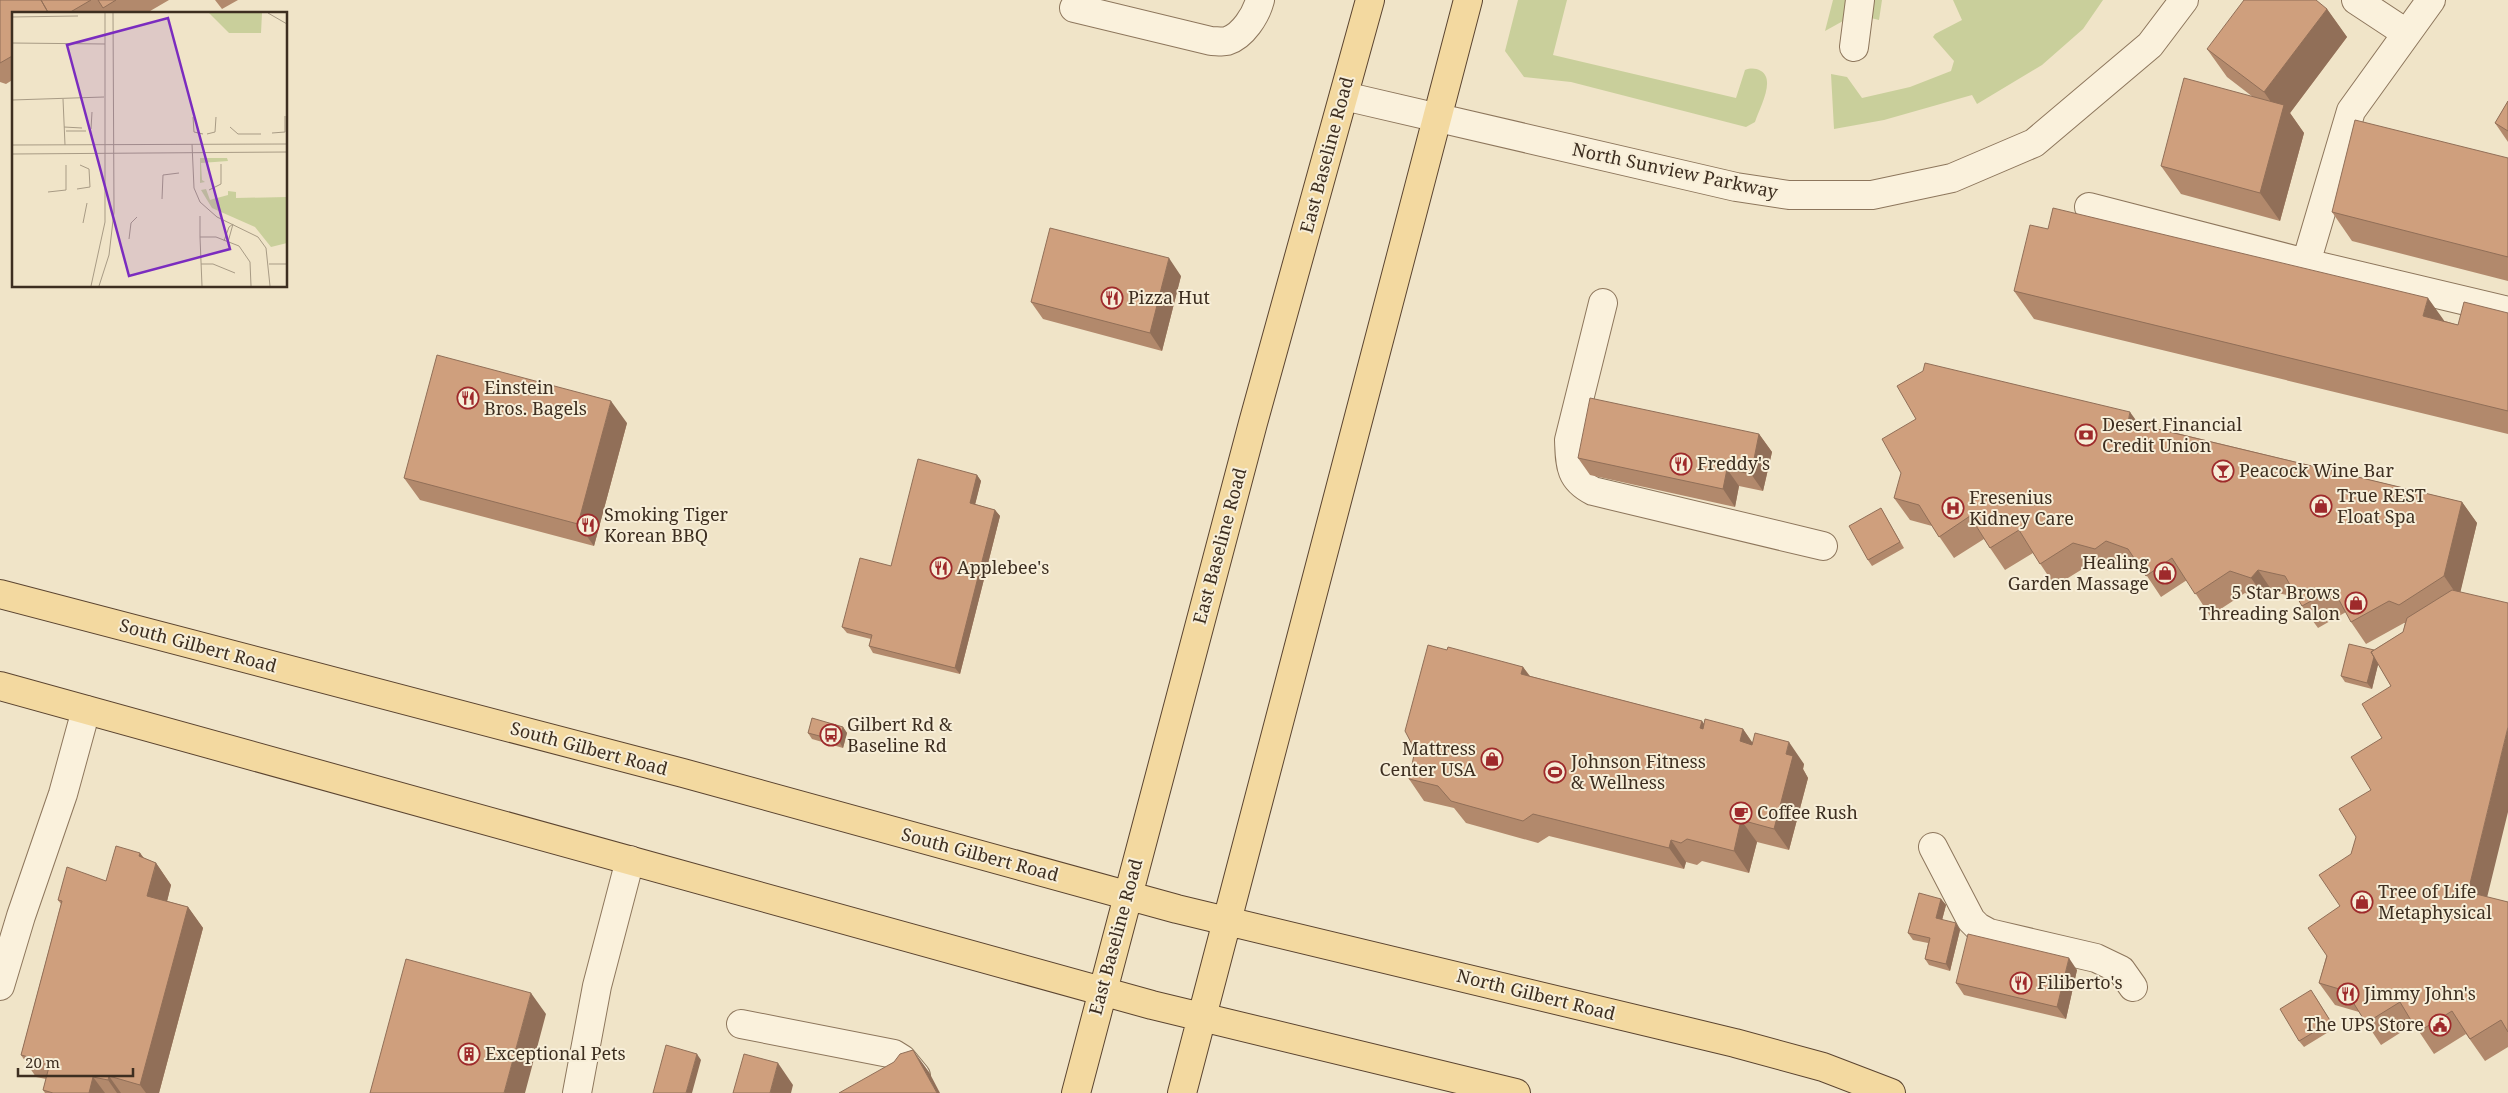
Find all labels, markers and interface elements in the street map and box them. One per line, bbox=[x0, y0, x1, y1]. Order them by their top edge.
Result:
inset map bbox=[12, 12, 288, 288]
street label: East Baseline Road bbox=[1294, 74, 1358, 235]
street label: North Sunview Parkway bbox=[1570, 137, 1781, 204]
place label: Pizza Hut bbox=[1128, 285, 1210, 309]
restaurant icon: Pizza Hut bbox=[1100, 286, 1124, 310]
place label: Einstein Bros. Bagels bbox=[484, 375, 587, 420]
restaurant icon: Einstein Bros. Bagels bbox=[456, 386, 480, 410]
place label: Desert Financial Credit Union bbox=[2102, 412, 2242, 457]
bank icon: Desert Financial Credit Union bbox=[2074, 423, 2098, 447]
place label: Freddy's bbox=[1697, 451, 1770, 475]
restaurant icon: Freddy's bbox=[1669, 452, 1693, 476]
place label: Peacock Wine Bar bbox=[2239, 458, 2394, 482]
bar icon: Peacock Wine Bar bbox=[2211, 459, 2235, 483]
street label: East Baseline Road bbox=[1187, 465, 1251, 626]
place label: True REST Float Spa bbox=[2337, 483, 2426, 528]
place label: Fresenius Kidney Care bbox=[1969, 485, 2074, 530]
shop icon: True REST Float Spa bbox=[2309, 494, 2333, 518]
hospital icon: Fresenius Kidney Care bbox=[1941, 496, 1965, 520]
place label: Smoking Tiger Korean BBQ bbox=[604, 502, 729, 547]
restaurant icon: Smoking Tiger Korean BBQ bbox=[576, 513, 600, 537]
place label: Healing Garden Massage bbox=[2008, 550, 2149, 595]
place label: Applebee's bbox=[957, 555, 1049, 579]
restaurant icon: Applebee's bbox=[929, 556, 953, 580]
shop icon: Healing Garden Massage bbox=[2153, 561, 2177, 585]
place label: 5 Star Brows Threading Salon bbox=[2199, 580, 2340, 625]
shop icon: 5 Star Brows Threading Salon bbox=[2344, 591, 2368, 615]
street label: South Gilbert Road bbox=[117, 613, 280, 678]
place label: Gilbert Rd & Baseline Rd bbox=[847, 712, 953, 757]
street label: South Gilbert Road bbox=[508, 716, 671, 781]
bus stop icon: Gilbert Rd & Baseline Rd bbox=[819, 723, 843, 747]
place label: Mattress Center USA bbox=[1380, 736, 1476, 781]
shop icon: Mattress Center USA bbox=[1480, 747, 1504, 771]
place label: Johnson Fitness & Wellness bbox=[1570, 749, 1706, 794]
sports icon: Johnson Fitness & Wellness bbox=[1543, 760, 1567, 784]
place label: Coffee Rush bbox=[1757, 800, 1858, 824]
cafe icon: Coffee Rush bbox=[1729, 801, 1753, 825]
street label: South Gilbert Road bbox=[899, 822, 1062, 887]
street label: East Baseline Road bbox=[1083, 856, 1147, 1017]
place label: Tree of Life Metaphysical bbox=[2378, 879, 2492, 924]
shop icon: Tree of Life Metaphysical bbox=[2350, 890, 2374, 914]
street label: North Gilbert Road bbox=[1454, 963, 1618, 1025]
place label: Filiberto's bbox=[2037, 970, 2123, 994]
restaurant icon: Filiberto's bbox=[2009, 971, 2033, 995]
place label: Jimmy John's bbox=[2363, 981, 2476, 1005]
restaurant icon: Jimmy John's bbox=[2336, 982, 2360, 1006]
place label: The UPS Store bbox=[2304, 1012, 2424, 1036]
public building icon: The UPS Store bbox=[2428, 1013, 2452, 1037]
place label: Exceptional Pets bbox=[485, 1041, 626, 1065]
building icon: Exceptional Pets bbox=[457, 1042, 481, 1066]
scale bar bbox=[18, 1046, 132, 1078]
text: 20 m bbox=[25, 1052, 60, 1072]

